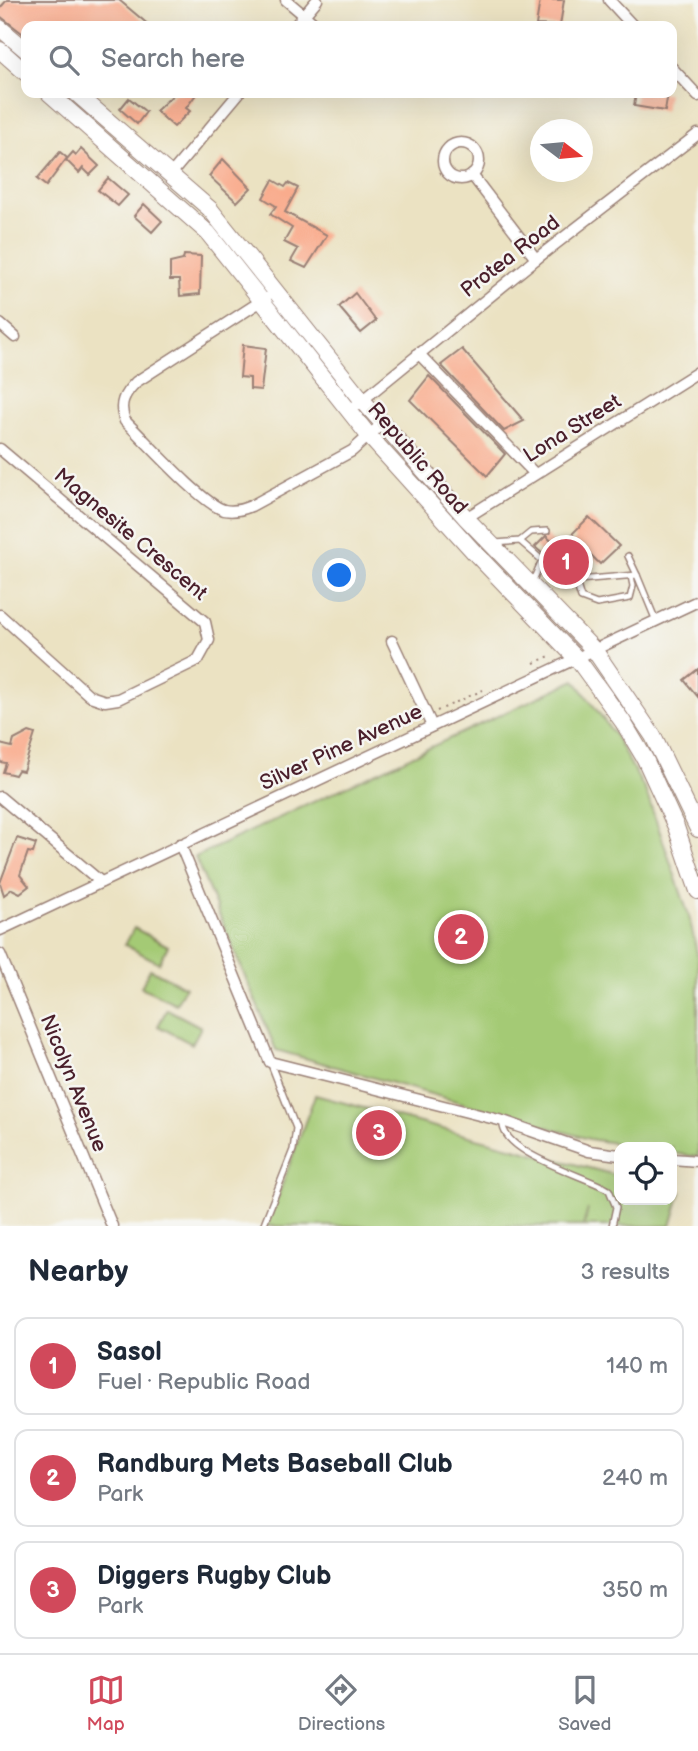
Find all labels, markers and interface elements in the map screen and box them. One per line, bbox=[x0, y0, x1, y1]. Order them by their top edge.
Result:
search box bbox=[21, 21, 677, 98]
icon: search bbox=[45, 41, 83, 79]
text: Search here bbox=[101, 44, 245, 75]
north arrow bbox=[530, 119, 593, 182]
street label: Protea Road bbox=[456, 210, 565, 303]
street label: Lona Street bbox=[519, 388, 626, 468]
street label: Republic Road bbox=[362, 397, 473, 519]
street label: Magnesite Crescent bbox=[49, 463, 213, 606]
pin: 1 bbox=[543, 536, 589, 588]
your location bbox=[322, 558, 356, 592]
street label: Silver Pine Avenue bbox=[256, 699, 426, 796]
pin: 2 bbox=[438, 911, 484, 963]
street label: Nicolyn Avenue bbox=[35, 1011, 112, 1156]
pin: 3 bbox=[356, 1107, 402, 1159]
map controls bbox=[614, 1142, 677, 1205]
button: locate bbox=[614, 1142, 677, 1205]
text: Nearby bbox=[28, 1254, 128, 1290]
text: 3 results bbox=[581, 1258, 670, 1286]
text: Sasol bbox=[97, 1337, 162, 1368]
text: 1 bbox=[48, 1352, 58, 1380]
text: 140 m bbox=[606, 1352, 668, 1380]
text: Fuel · Republic Road bbox=[97, 1368, 311, 1396]
text: Randburg Mets Baseball Club bbox=[97, 1449, 453, 1480]
text: 2 bbox=[46, 1464, 60, 1492]
text: 240 m bbox=[602, 1464, 668, 1492]
text: Park bbox=[97, 1480, 143, 1508]
text: Diggers Rugby Club bbox=[97, 1561, 331, 1592]
text: 3 bbox=[46, 1576, 60, 1604]
text: 350 m bbox=[602, 1576, 668, 1604]
text: Park bbox=[97, 1592, 143, 1620]
tab: Map bbox=[87, 1671, 125, 1736]
tab: Directions bbox=[298, 1671, 385, 1736]
tab: Saved bbox=[558, 1671, 611, 1736]

